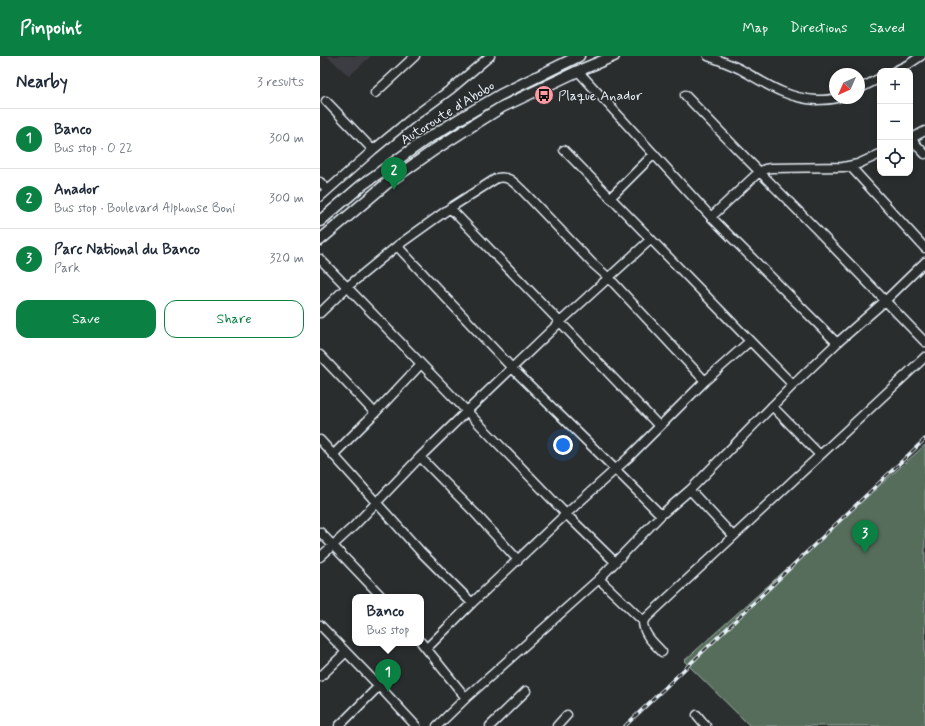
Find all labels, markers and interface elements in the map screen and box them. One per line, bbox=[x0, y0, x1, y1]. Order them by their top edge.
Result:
text: Pinpoint bbox=[20, 16, 82, 41]
text: Map bbox=[742, 19, 768, 37]
text: Directions bbox=[790, 19, 848, 37]
text: Saved bbox=[870, 19, 905, 37]
north arrow bbox=[829, 68, 865, 104]
map controls bbox=[877, 68, 913, 176]
button: + bbox=[877, 68, 913, 104]
text: Nearby bbox=[16, 71, 68, 93]
text: 3 results bbox=[257, 74, 304, 91]
street label: Autoroute d'Abobo bbox=[397, 77, 498, 149]
bus stop icon: Plaque Anador bbox=[533, 84, 555, 106]
place label: Plaque Anador bbox=[558, 87, 643, 105]
button: − bbox=[877, 104, 913, 140]
text: Banco bbox=[54, 120, 92, 140]
text: 1 bbox=[26, 130, 32, 147]
text: 300 m bbox=[269, 130, 304, 147]
text: Bus stop · O 22 bbox=[54, 140, 133, 157]
button: locate bbox=[877, 140, 913, 176]
pin: 2 bbox=[381, 157, 407, 190]
text: Anador bbox=[54, 180, 99, 200]
text: 2 bbox=[26, 190, 32, 207]
text: 300 m bbox=[269, 190, 304, 207]
text: Bus stop · Boulevard Alphonse Boni bbox=[54, 200, 235, 217]
text: Parc National du Banco bbox=[54, 240, 200, 260]
text: 3 bbox=[26, 250, 32, 267]
text: 320 m bbox=[270, 250, 304, 267]
text: Park bbox=[54, 260, 80, 277]
button: Save bbox=[16, 300, 156, 338]
button: Share bbox=[164, 300, 304, 338]
your location bbox=[553, 435, 573, 455]
pin: 3 bbox=[852, 520, 878, 553]
popup bbox=[352, 594, 424, 646]
text: Banco bbox=[366, 602, 404, 622]
text: Bus stop bbox=[366, 622, 410, 639]
pin: 1 bbox=[375, 659, 401, 692]

